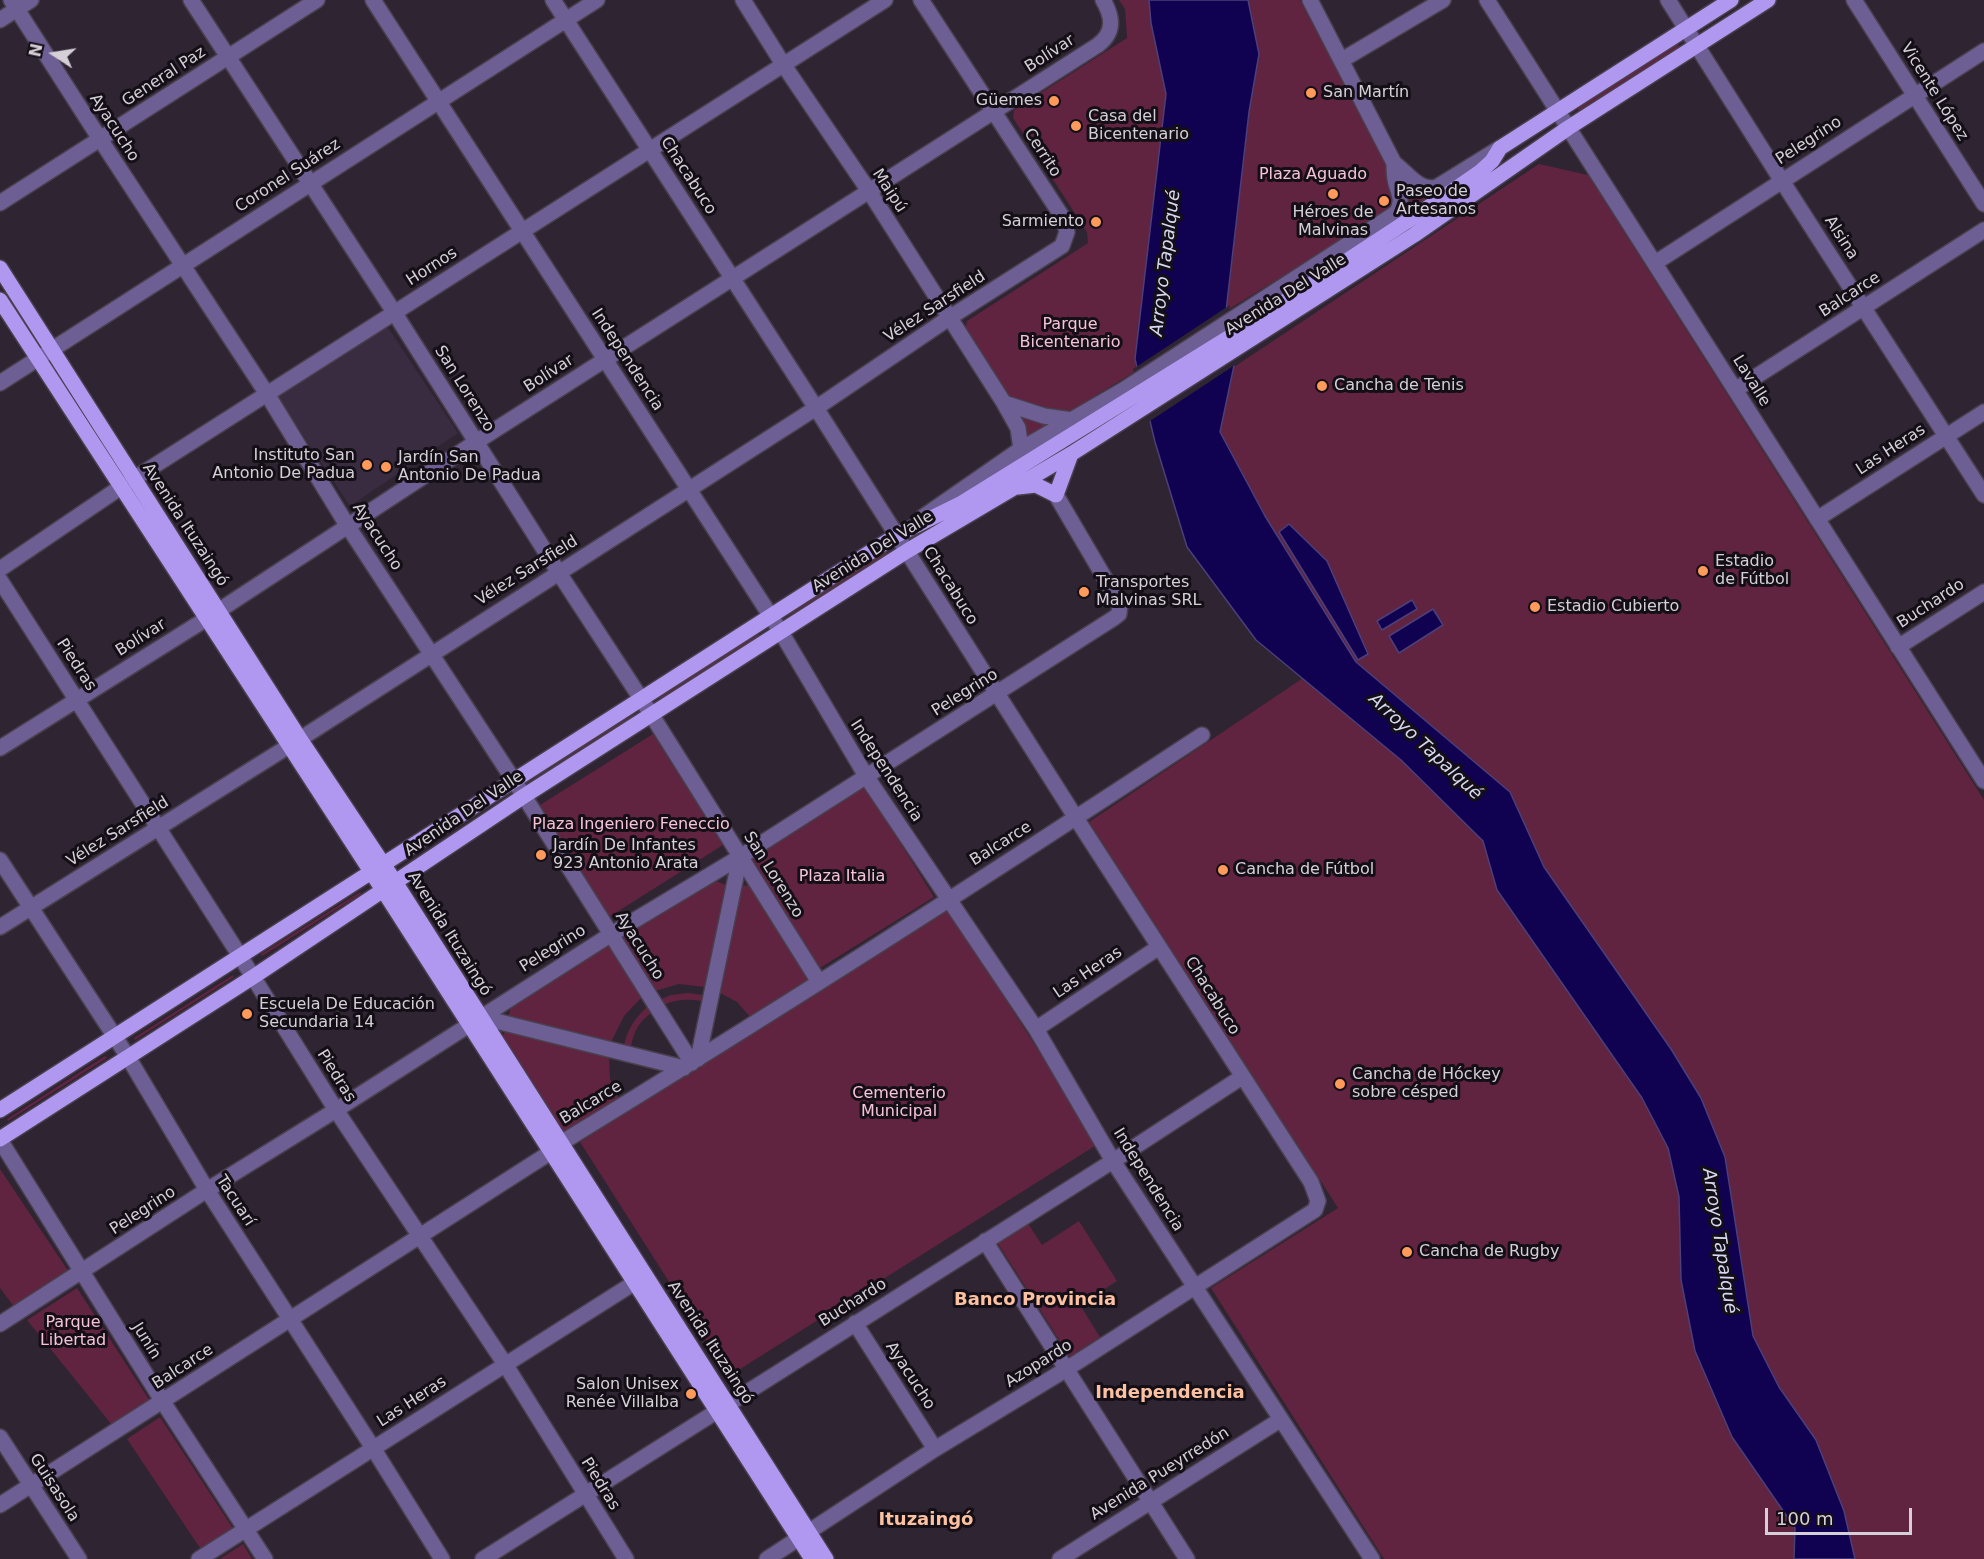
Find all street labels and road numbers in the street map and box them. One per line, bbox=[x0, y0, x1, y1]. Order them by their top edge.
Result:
street label: Bolívar bbox=[1021, 31, 1079, 77]
street label: Vicente López bbox=[1896, 39, 1972, 145]
street label: General Paz bbox=[119, 43, 209, 111]
street label: Ayacucho bbox=[85, 91, 143, 165]
street label: Pelegrino bbox=[1773, 113, 1845, 169]
street label: Cerrito bbox=[1019, 125, 1065, 181]
street label: Chacabuco bbox=[656, 134, 720, 218]
street label: Coronel Suárez bbox=[232, 135, 344, 217]
street label: Maipú bbox=[868, 165, 910, 217]
street label: Alsina bbox=[1820, 213, 1862, 263]
street label: Hornos bbox=[403, 244, 461, 290]
street label: Avenida Del Valle bbox=[1222, 250, 1350, 340]
street label: Vélez Sarsfield bbox=[881, 267, 989, 347]
street label: Balcarce bbox=[1816, 268, 1884, 322]
street label: Independencia bbox=[587, 305, 667, 415]
street label: San Lorenzo bbox=[430, 342, 498, 436]
street label: Bolívar bbox=[520, 351, 578, 397]
street label: Lavalle bbox=[1728, 352, 1774, 410]
street label: Las Heras bbox=[1853, 421, 1929, 479]
street label: Avenida Ituzaingó bbox=[138, 460, 232, 590]
street label: Ayacucho bbox=[348, 500, 406, 574]
street label: Avenida Del Valle bbox=[809, 507, 937, 597]
street label: Vélez Sarsfield bbox=[472, 532, 582, 610]
street label: Chacabuco bbox=[918, 543, 982, 629]
street label: Buchardo bbox=[1894, 575, 1968, 633]
street label: Bolívar bbox=[112, 615, 170, 661]
street label: Piedras bbox=[52, 635, 100, 695]
street label: Pelegrino bbox=[928, 665, 1002, 721]
street label: Independencia bbox=[846, 716, 926, 826]
street label: Avenida Del Valle bbox=[401, 767, 527, 861]
street label: Vélez Sarsfield bbox=[63, 793, 173, 871]
street label: Balcarce bbox=[967, 818, 1035, 870]
street label: San Lorenzo bbox=[739, 828, 807, 922]
street label: Avenida Ituzaingó bbox=[403, 868, 495, 1000]
street label: Ayacucho bbox=[611, 908, 667, 984]
street label: Pelegrino bbox=[516, 921, 590, 977]
street label: Las Heras bbox=[1050, 943, 1126, 1003]
street label: Chacabuco bbox=[1180, 953, 1244, 1039]
street label: Piedras bbox=[312, 1046, 360, 1106]
street label: Balcarce bbox=[557, 1077, 625, 1129]
street label: Independencia bbox=[1109, 1125, 1187, 1235]
street label: Tacuarí bbox=[212, 1172, 258, 1230]
street label: Pelegrino bbox=[107, 1183, 179, 1239]
street label: Buchardo bbox=[816, 1275, 890, 1331]
street label: Avenida Ituzaingó bbox=[663, 1278, 757, 1408]
street label: Junín bbox=[127, 1319, 165, 1363]
street label: Azopardo bbox=[1002, 1336, 1076, 1392]
street label: Ayacucho bbox=[881, 1339, 939, 1413]
street label: Balcarce bbox=[149, 1340, 217, 1394]
street label: Las Heras bbox=[374, 1373, 450, 1431]
street label: Avenida Pueyrredón bbox=[1087, 1423, 1233, 1525]
street label: Guisasola bbox=[25, 1450, 83, 1526]
street label: Piedras bbox=[576, 1454, 624, 1514]

